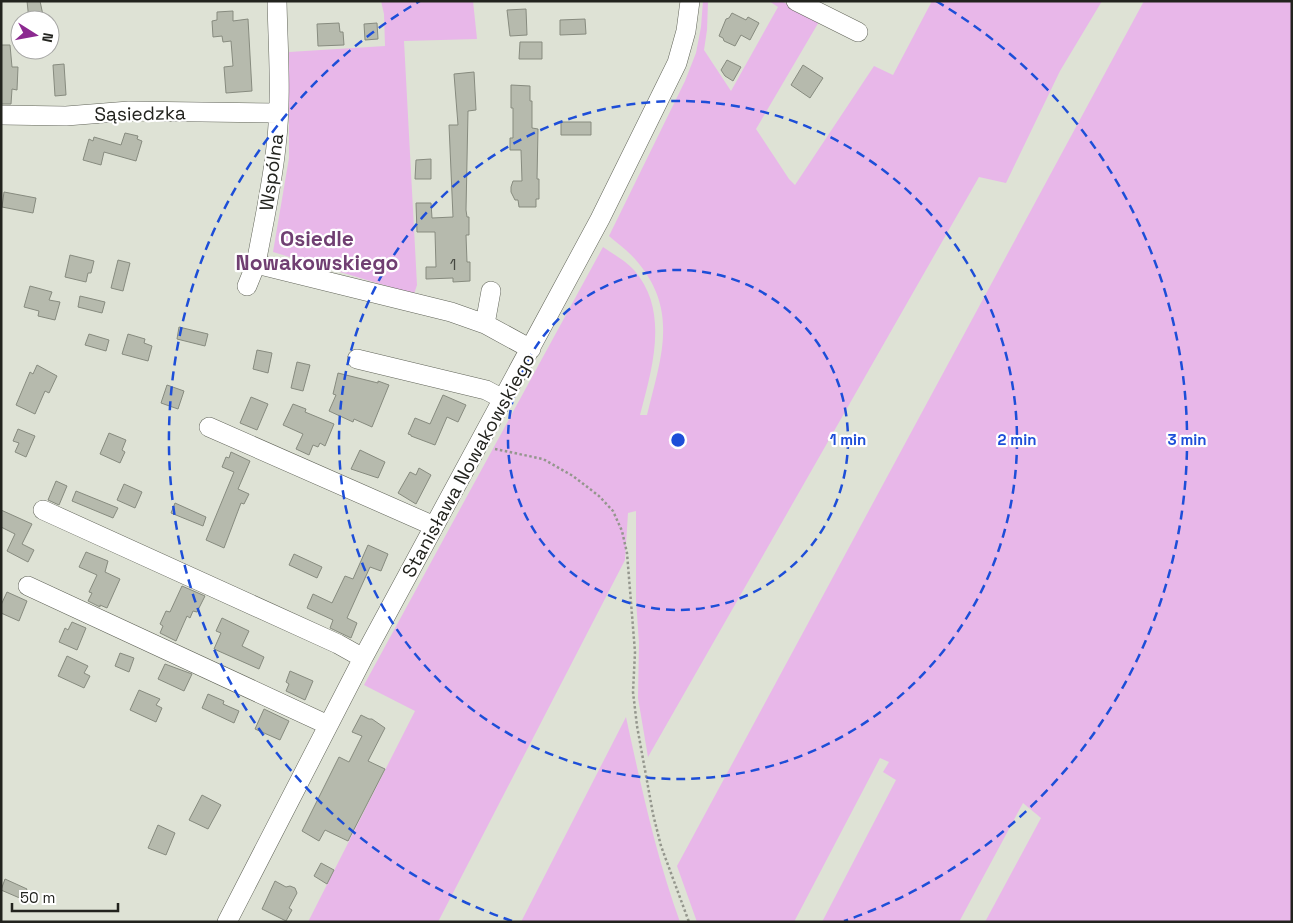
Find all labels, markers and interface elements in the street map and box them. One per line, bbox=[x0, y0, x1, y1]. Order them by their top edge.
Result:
north arrow bbox=[10, 10, 60, 60]
text: N bbox=[38, 31, 57, 44]
street label: Sąsiedzka bbox=[94, 100, 186, 127]
street label: Wspólna bbox=[254, 132, 289, 212]
district label: Osiedle Nowakowskiego bbox=[236, 225, 398, 276]
house number: 1 bbox=[450, 254, 456, 275]
street label: Stanisława Nowakowskiego bbox=[396, 349, 541, 582]
text: 1 min bbox=[830, 430, 866, 449]
text: 2 min bbox=[998, 430, 1036, 449]
text: 3 min bbox=[1168, 430, 1206, 449]
centre of rings bbox=[669, 431, 687, 449]
scale bar bbox=[12, 880, 119, 912]
text: 50 m bbox=[20, 888, 55, 907]

